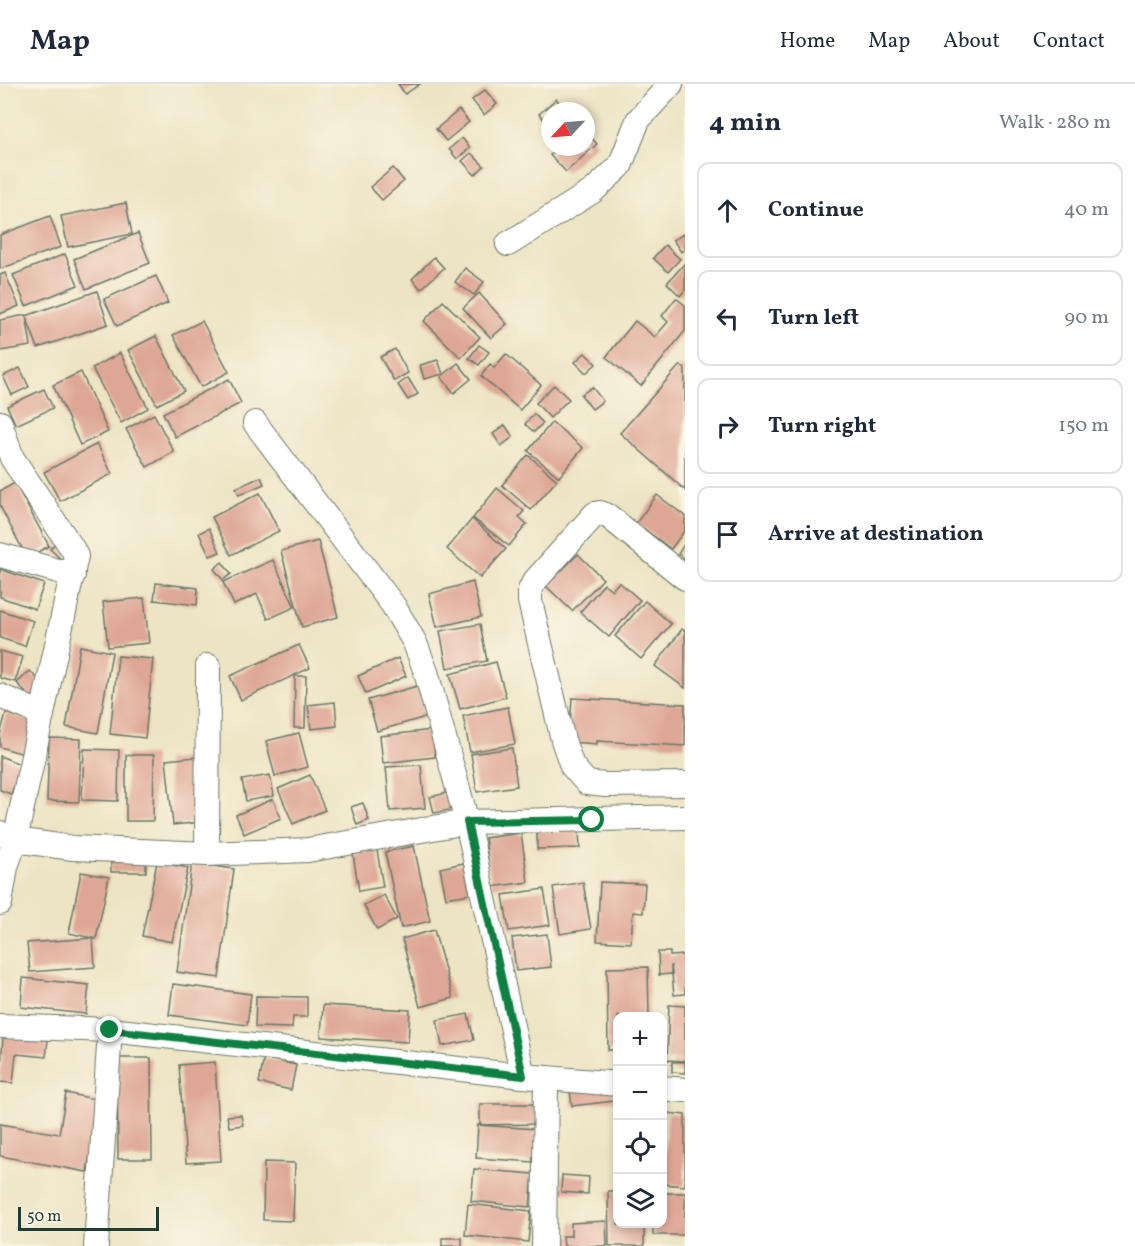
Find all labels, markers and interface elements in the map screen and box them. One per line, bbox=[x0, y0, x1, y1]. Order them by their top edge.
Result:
text: Map bbox=[30, 22, 90, 61]
text: Home bbox=[780, 27, 835, 56]
text: Map bbox=[868, 27, 910, 56]
text: About bbox=[943, 27, 1000, 56]
text: Contact bbox=[1033, 27, 1105, 56]
north arrow bbox=[541, 102, 595, 156]
text: 4 min bbox=[709, 105, 781, 141]
text: Walk · 280 m bbox=[999, 109, 1111, 137]
icon: ahead bbox=[711, 194, 744, 227]
text: Continue bbox=[768, 195, 864, 226]
text: 40 m bbox=[1064, 196, 1109, 224]
icon: left bbox=[711, 302, 744, 335]
text: Turn left bbox=[768, 303, 859, 334]
text: 90 m bbox=[1065, 304, 1109, 332]
icon: right bbox=[711, 410, 744, 443]
text: Turn right bbox=[768, 411, 876, 442]
text: 150 m bbox=[1058, 412, 1109, 440]
icon: arrive bbox=[711, 518, 744, 551]
text: Arrive at destination bbox=[768, 519, 984, 550]
route start bbox=[578, 806, 604, 832]
map controls bbox=[613, 1012, 667, 1228]
button: + bbox=[613, 1012, 667, 1066]
route end bbox=[96, 1016, 122, 1042]
button: − bbox=[613, 1066, 667, 1120]
button: locate bbox=[613, 1120, 667, 1174]
button: layers bbox=[613, 1174, 667, 1228]
scale bar bbox=[18, 1204, 159, 1232]
text: 50 m bbox=[27, 1206, 61, 1228]

